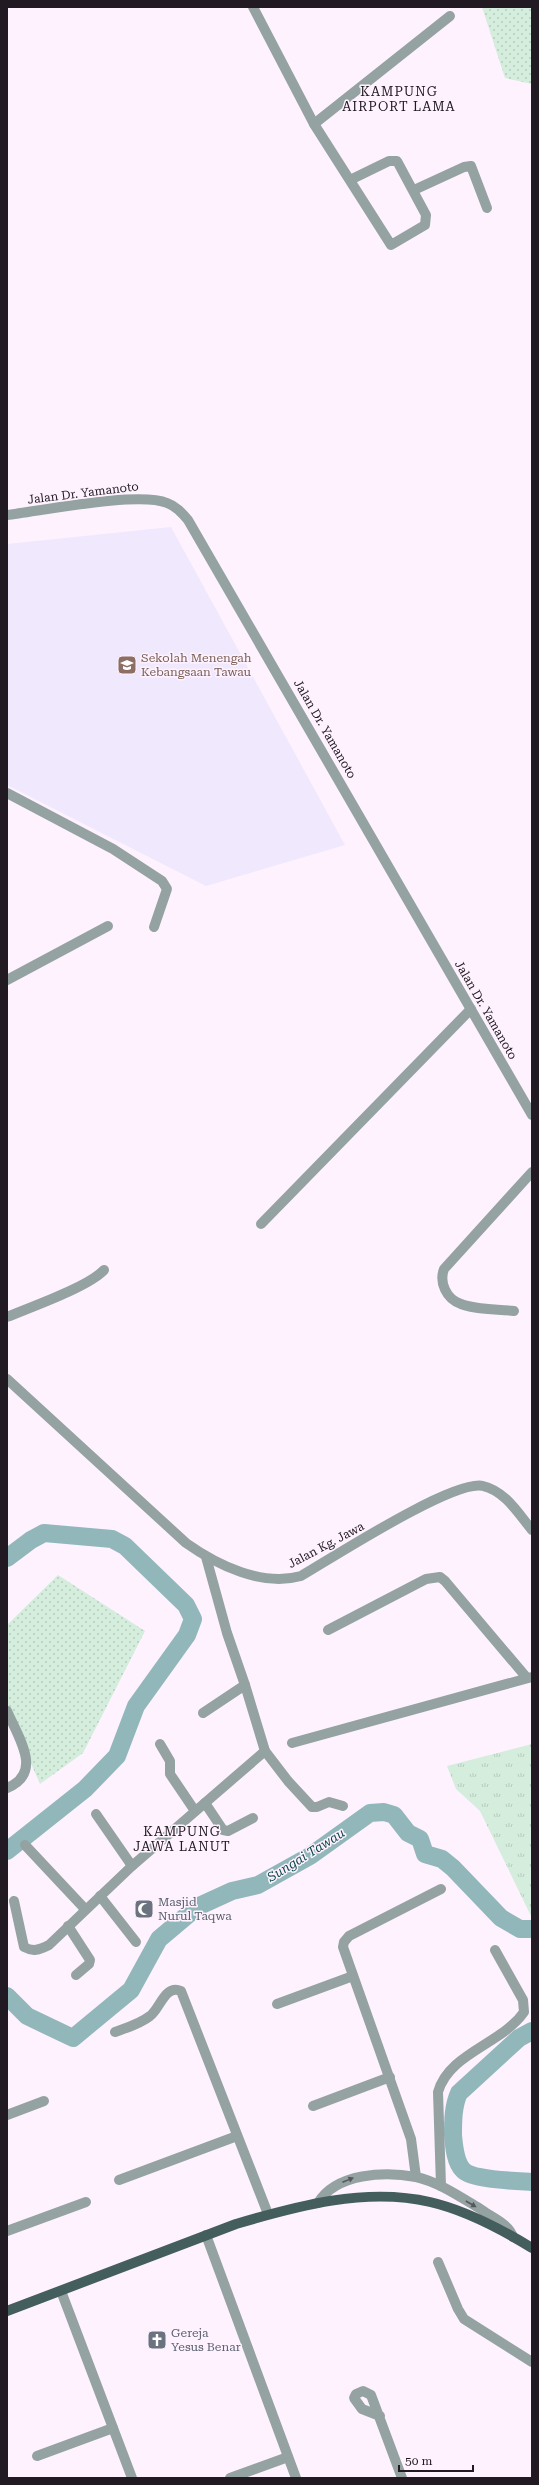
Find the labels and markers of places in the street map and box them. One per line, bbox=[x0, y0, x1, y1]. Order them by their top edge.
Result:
place label: Sekolah Menengah Kebangsaan Tawau bbox=[141, 651, 252, 679]
school or university icon: Sekolah Menengah Kebangsaan Tawau bbox=[116, 654, 138, 676]
place label: Masjid Nurul Taqwa bbox=[158, 1895, 232, 1923]
mosque icon: Masjid Nurul Taqwa bbox=[133, 1898, 155, 1920]
place label: Gereja Yesus Benar bbox=[171, 2326, 241, 2354]
church icon: Gereja Yesus Benar bbox=[146, 2329, 168, 2351]

